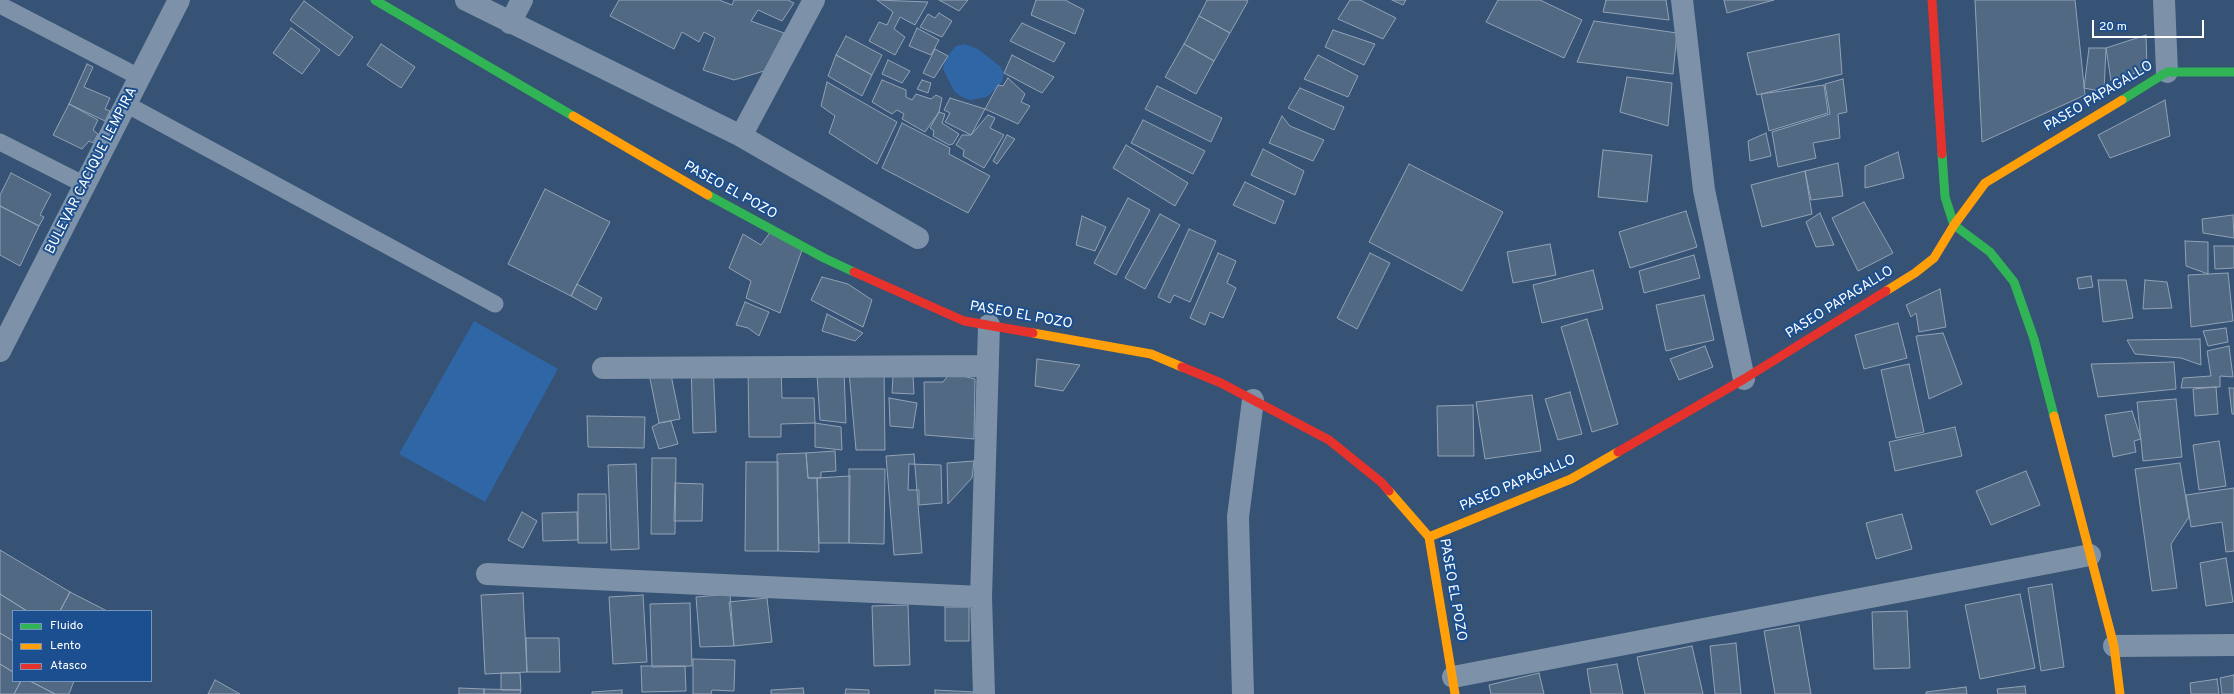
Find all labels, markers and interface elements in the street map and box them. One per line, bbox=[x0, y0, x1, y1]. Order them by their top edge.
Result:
scale bar bbox=[2094, 12, 2206, 38]
text: 20 m bbox=[2099, 19, 2127, 35]
street label: PASEO PAPAGALLO bbox=[2042, 58, 2156, 136]
street label: BULEVAR CACIQUE LEMPIRA bbox=[43, 85, 141, 257]
street label: PASEO EL POZO bbox=[680, 158, 780, 224]
street label: PASEO PAPAGALLO bbox=[1783, 263, 1897, 343]
street label: PASEO EL POZO bbox=[968, 299, 1074, 333]
street label: PASEO PAPAGALLO bbox=[1458, 452, 1578, 516]
street label: PASEO EL POZO bbox=[1435, 537, 1469, 643]
legend bbox=[12, 610, 152, 682]
text: Fluido bbox=[50, 618, 83, 634]
text: Lento bbox=[50, 638, 81, 654]
text: Atasco bbox=[50, 658, 87, 674]

